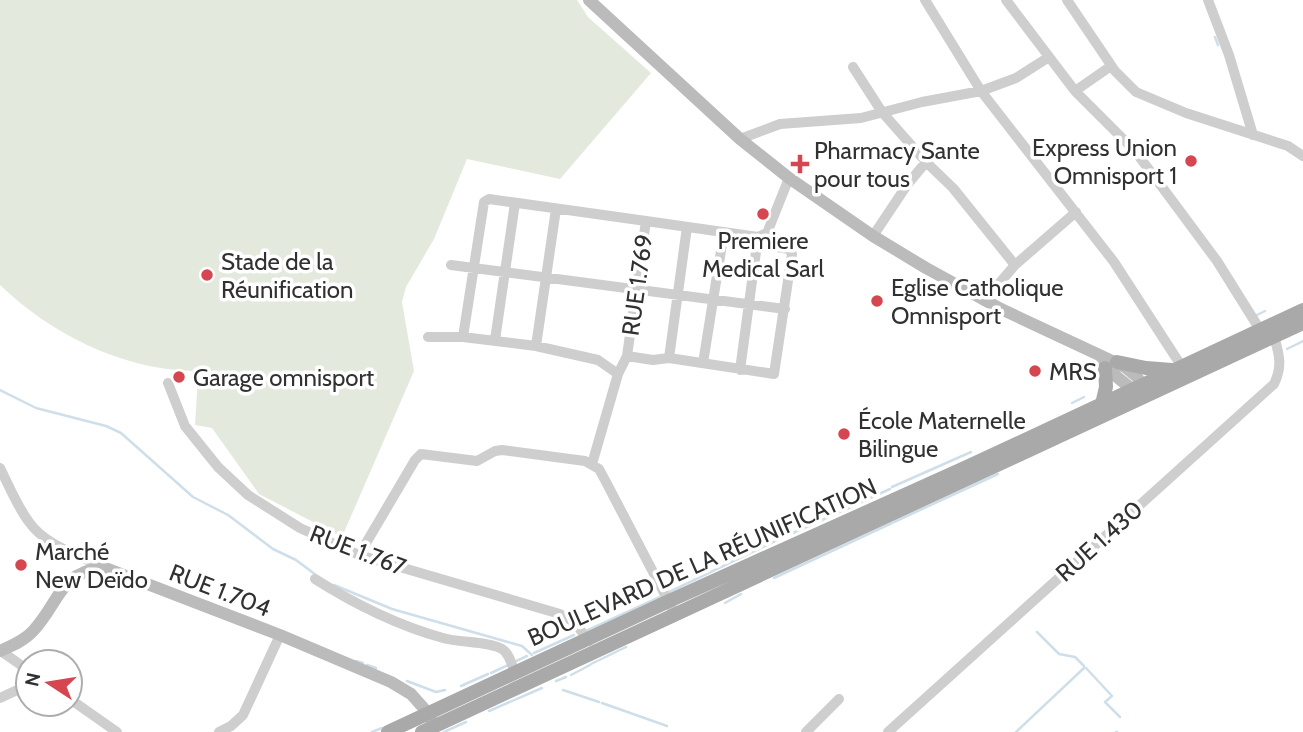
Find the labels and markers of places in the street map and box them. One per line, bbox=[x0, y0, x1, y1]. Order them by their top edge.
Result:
place label: Express Union Omnisport 1 bbox=[1032, 133, 1177, 190]
place label: Pharmacy Sante pour tous bbox=[814, 136, 980, 193]
marker: Express Union Omnisport 1 bbox=[1183, 153, 1199, 169]
marker: Pharmacy Sante pour tous bbox=[792, 156, 808, 172]
marker: Premiere Medical Sarl bbox=[755, 206, 771, 222]
place label: Premiere Medical Sarl bbox=[702, 226, 824, 283]
place label: Stade de la Réunification bbox=[221, 247, 353, 304]
marker: Stade de la Réunification bbox=[199, 267, 215, 283]
place label: Eglise Catholique Omnisport bbox=[891, 273, 1064, 330]
marker: Eglise Catholique Omnisport bbox=[869, 293, 885, 309]
place label: MRS bbox=[1049, 357, 1097, 386]
place label: Garage omnisport bbox=[193, 363, 374, 392]
marker: MRS bbox=[1027, 363, 1043, 379]
marker: Garage omnisport bbox=[171, 369, 187, 385]
place label: École Maternelle Bilingue bbox=[858, 406, 1026, 463]
marker: École Maternelle Bilingue bbox=[836, 426, 852, 442]
place label: Marché New Deïdo bbox=[35, 537, 148, 594]
marker: Marché New Deïdo bbox=[13, 557, 29, 573]

